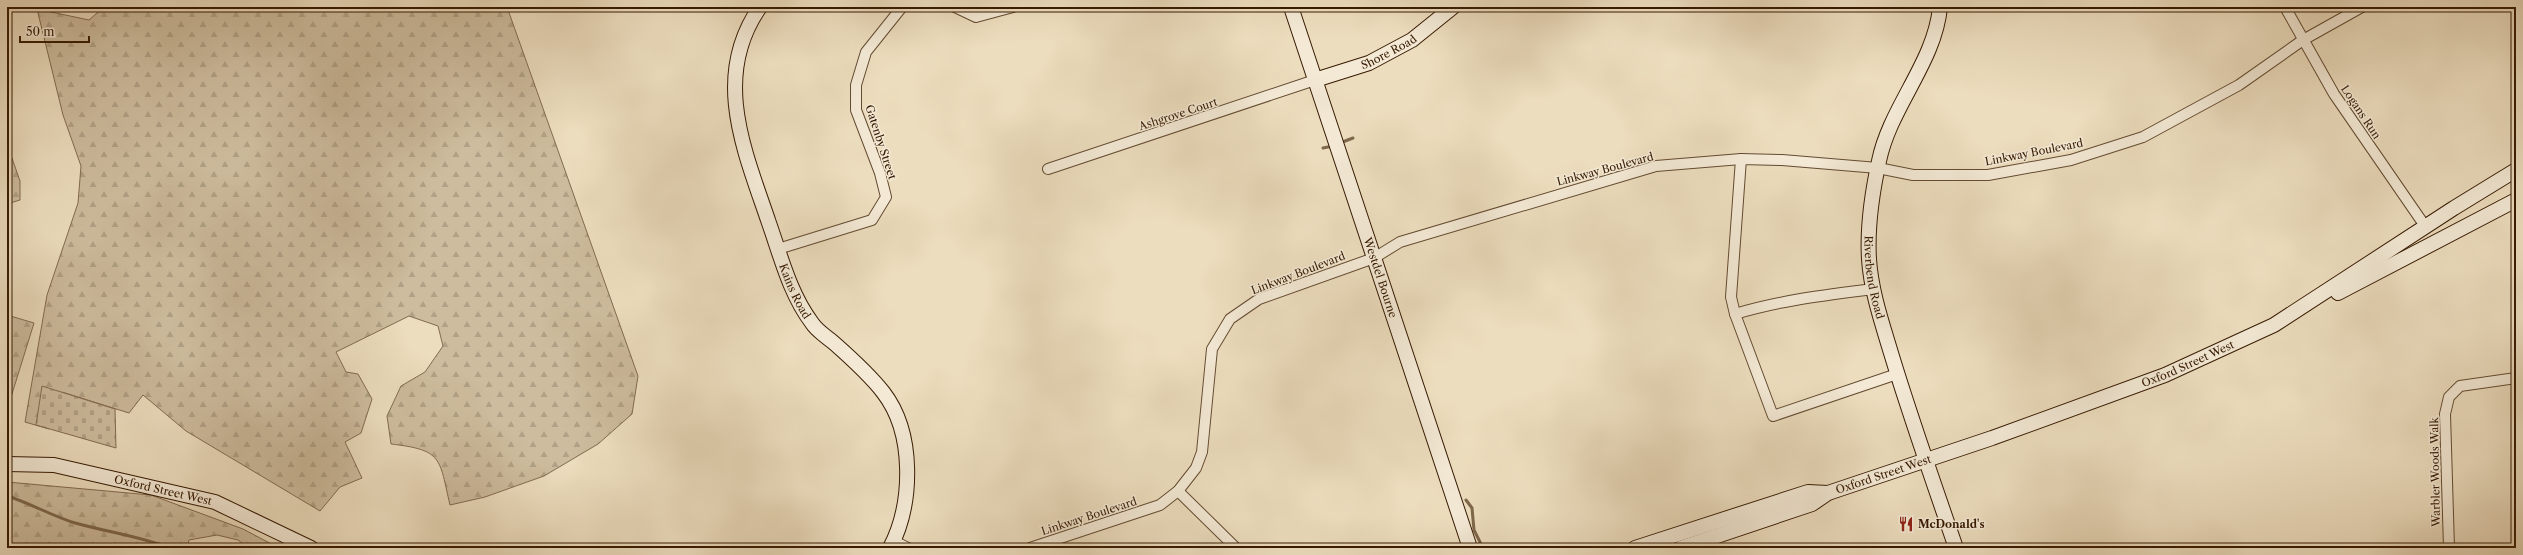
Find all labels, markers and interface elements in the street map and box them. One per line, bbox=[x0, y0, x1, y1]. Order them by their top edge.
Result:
scale bar bbox=[20, 18, 89, 44]
text: 50 m bbox=[26, 24, 55, 39]
street label: Shore Road bbox=[1359, 32, 1420, 72]
street label: Logans Run bbox=[2338, 82, 2384, 142]
street label: Ashgrove Court bbox=[1136, 95, 1219, 134]
street label: Gatenby Street bbox=[862, 103, 900, 181]
street label: Linkway Boulevard bbox=[1984, 136, 2085, 168]
street label: Linkway Boulevard bbox=[1555, 149, 1655, 189]
street label: Westdel Bourne bbox=[1360, 235, 1400, 320]
street label: Riverbend Road bbox=[1862, 235, 1887, 321]
street label: Linkway Boulevard bbox=[1249, 249, 1347, 297]
street label: Kains Road bbox=[776, 262, 814, 322]
street label: Oxford Street West bbox=[2139, 337, 2236, 390]
street label: Warbler Woods Walk bbox=[2427, 416, 2443, 528]
street label: Oxford Street West bbox=[1834, 452, 1933, 497]
street label: Oxford Street West bbox=[113, 472, 213, 508]
street label: Linkway Boulevard bbox=[1039, 494, 1139, 538]
restaurant icon: McDonald's bbox=[1897, 515, 1915, 533]
place label: McDonald's bbox=[1918, 517, 1985, 531]

